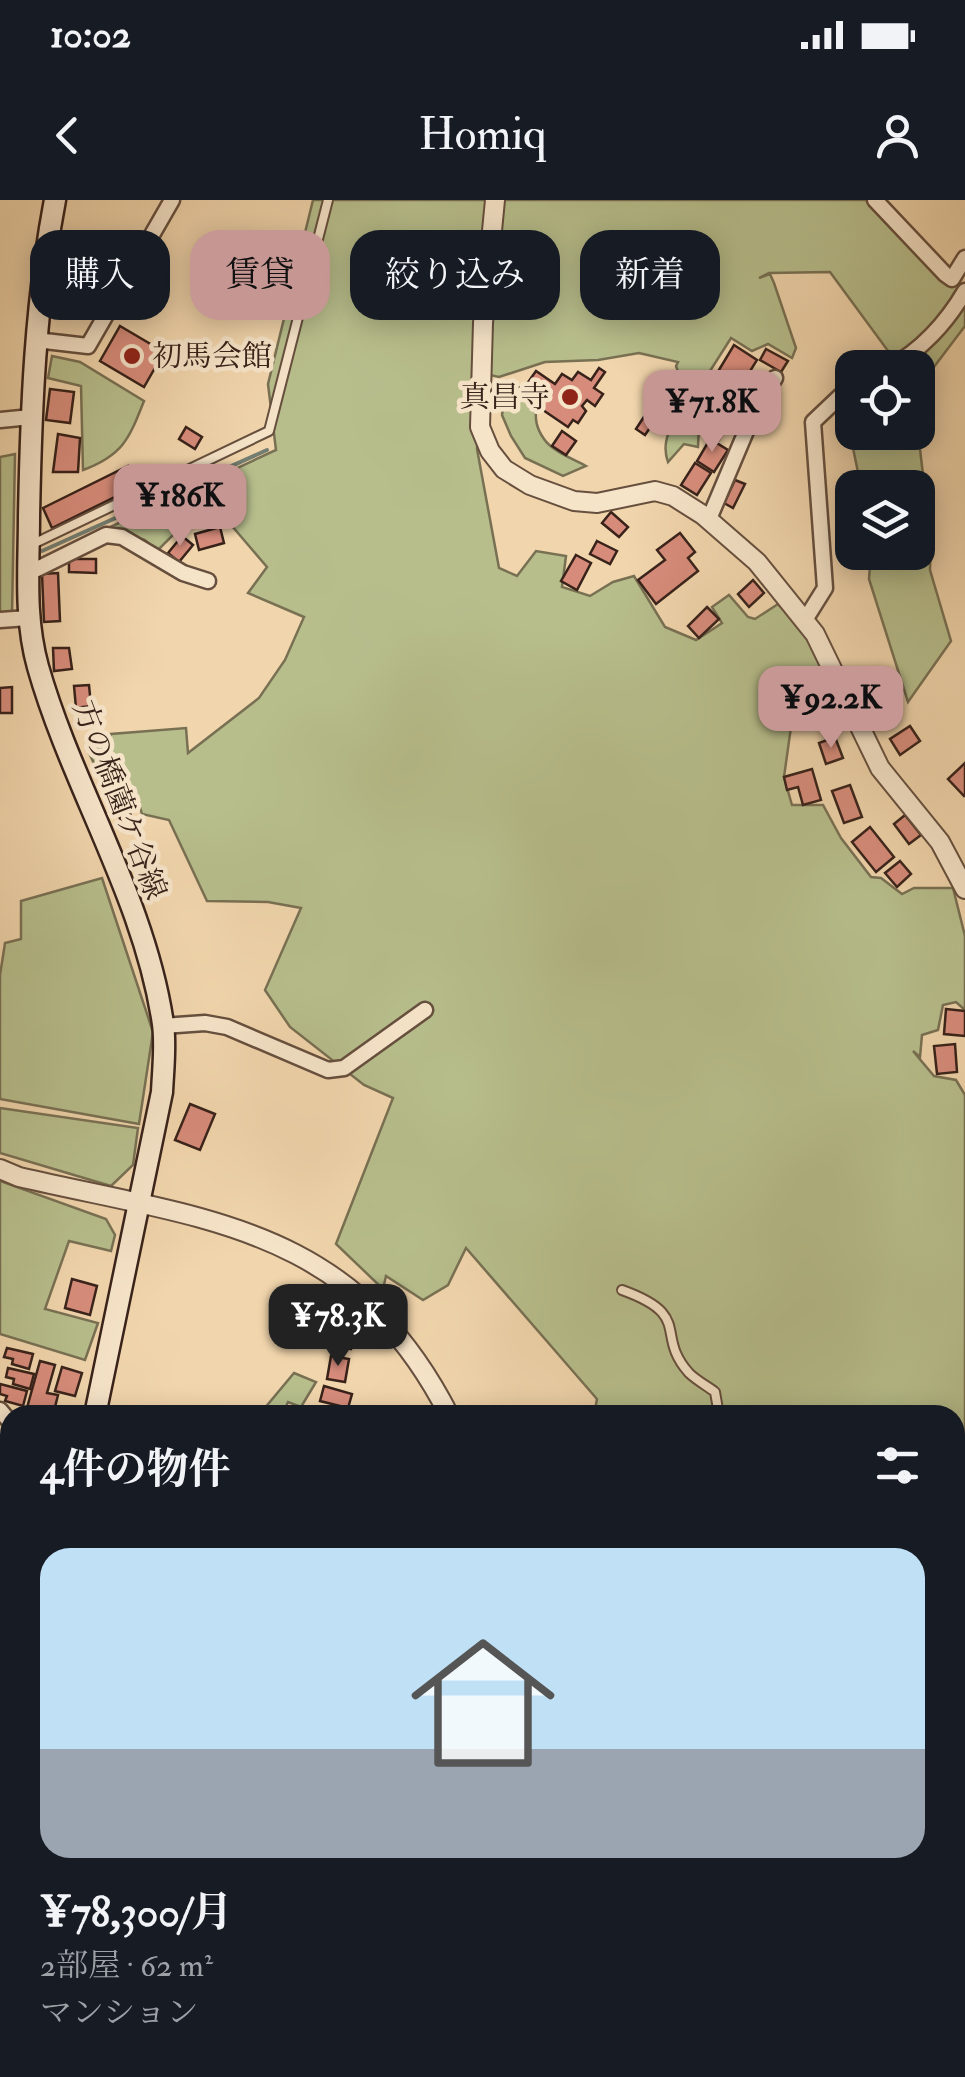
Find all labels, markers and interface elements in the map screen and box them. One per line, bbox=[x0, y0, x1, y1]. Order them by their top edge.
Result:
text: 10:02 bbox=[50, 11, 131, 59]
text: Homiq bbox=[418, 107, 547, 163]
icon: back bbox=[40, 108, 95, 163]
icon: person bbox=[870, 108, 925, 163]
chip: 購入 bbox=[30, 230, 170, 320]
chip: 賃貸 bbox=[190, 230, 330, 320]
chip: 絞り込み bbox=[350, 230, 560, 320]
chip: 新着 bbox=[580, 230, 720, 320]
place label: 初馬会館 bbox=[152, 338, 272, 375]
marker: 初馬会館 bbox=[121, 345, 143, 367]
map controls bbox=[835, 350, 935, 570]
button: locate bbox=[835, 350, 935, 450]
pin: ¥71.8K bbox=[631, 370, 793, 455]
place label: 真昌寺 bbox=[460, 379, 550, 416]
text: ¥71.8K bbox=[665, 382, 759, 422]
marker: 真昌寺 bbox=[559, 386, 581, 408]
pin: ¥186K bbox=[110, 464, 250, 549]
button: layers bbox=[835, 470, 935, 570]
text: ¥186K bbox=[136, 476, 224, 516]
pin: ¥92.2K bbox=[750, 666, 912, 751]
text: ¥92.2K bbox=[780, 678, 882, 718]
street label: 方の橋薗ケ谷線 bbox=[65, 696, 174, 905]
pin: ¥78.3K bbox=[257, 1284, 419, 1369]
text: ¥78.3K bbox=[291, 1296, 385, 1336]
icon: filters bbox=[870, 1438, 925, 1493]
text: 4件の物件 bbox=[40, 1444, 231, 1496]
icon: home bbox=[393, 1613, 573, 1793]
text: ¥78,300/月 bbox=[40, 1887, 233, 1939]
text: 2部屋 · 62 m² bbox=[40, 1946, 213, 1986]
text: マンション bbox=[40, 1993, 199, 2033]

